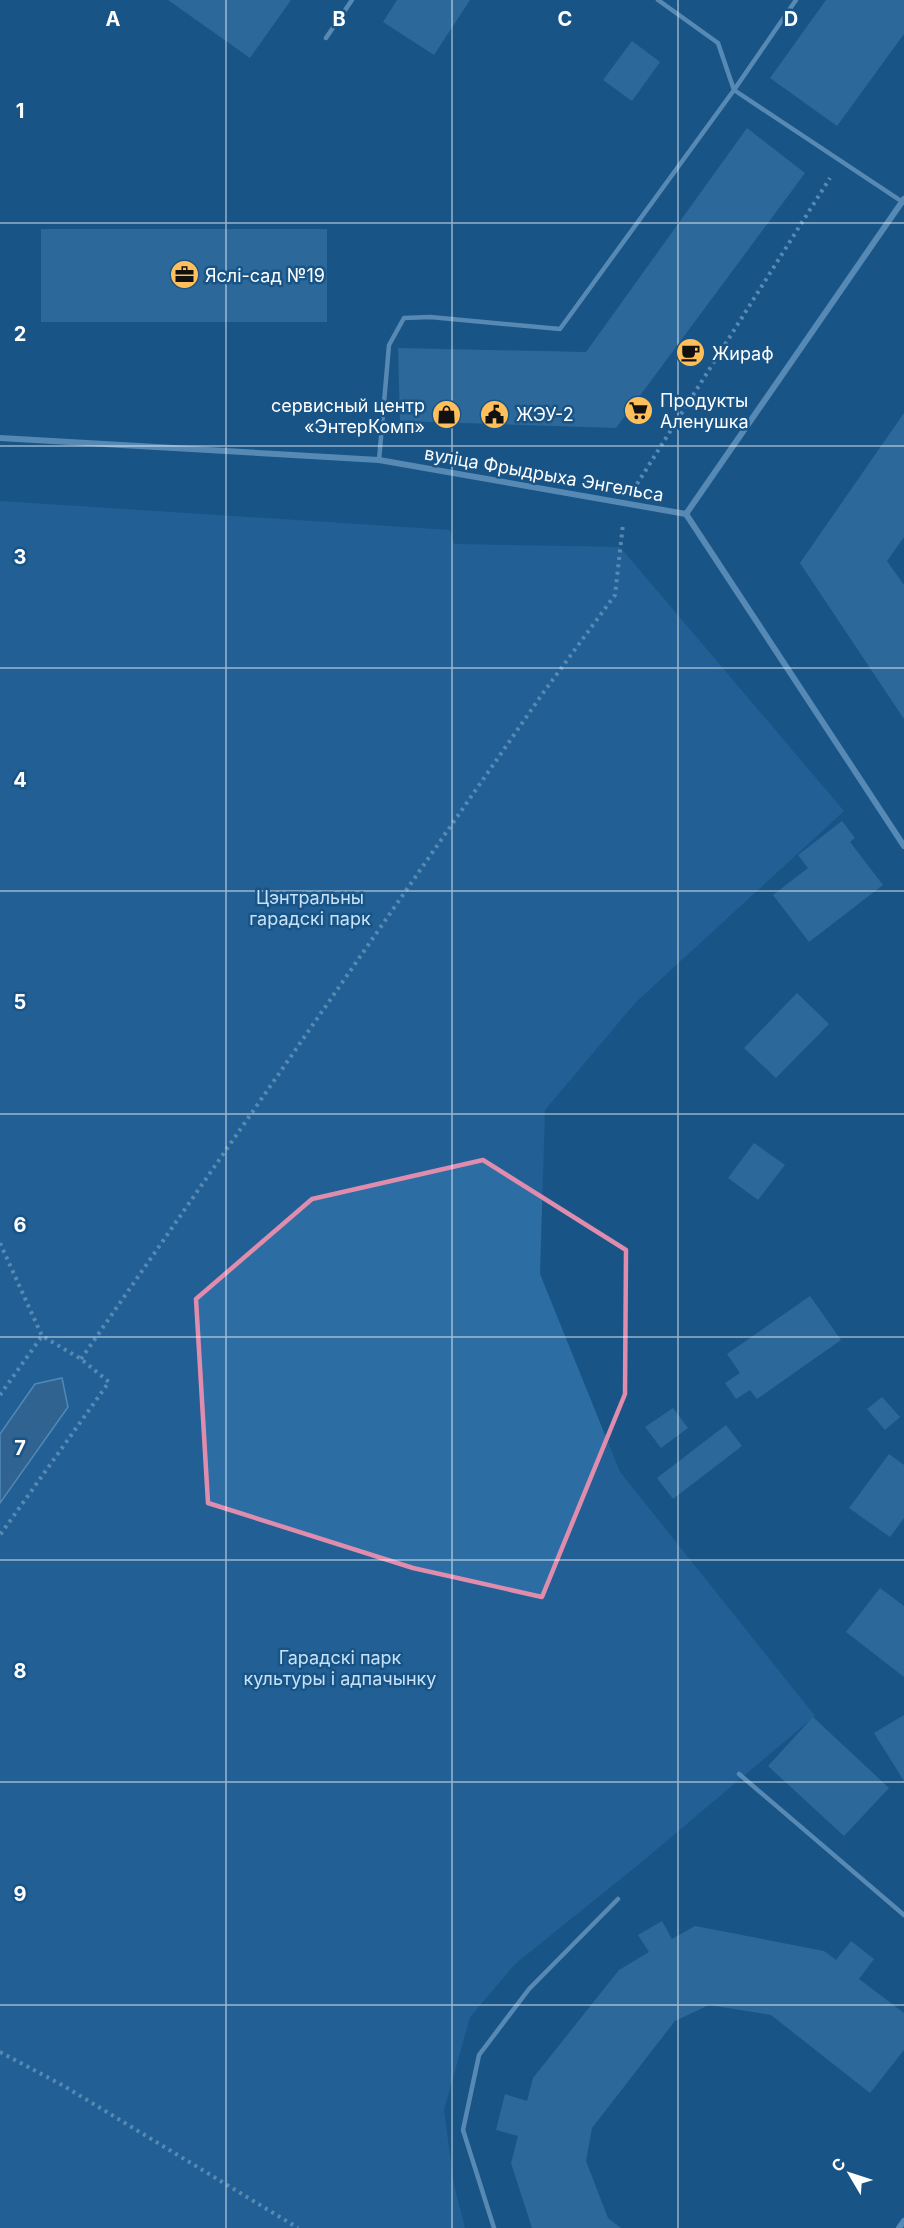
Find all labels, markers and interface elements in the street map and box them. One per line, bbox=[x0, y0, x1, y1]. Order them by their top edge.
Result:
text: A bbox=[106, 7, 121, 31]
text: B bbox=[332, 7, 346, 31]
text: C bbox=[558, 7, 572, 31]
text: D bbox=[784, 7, 798, 31]
text: 1 bbox=[16, 99, 24, 123]
office icon: Яслі-сад №19 bbox=[168, 259, 200, 291]
place label: Яслі-сад №19 bbox=[205, 265, 325, 286]
text: 2 bbox=[14, 322, 26, 346]
cafe icon: Жираф bbox=[675, 337, 707, 369]
place label: Жираф bbox=[712, 343, 774, 364]
place label: Продукты Аленушка bbox=[660, 390, 749, 432]
supermarket icon: Продукты Аленушка bbox=[623, 394, 655, 426]
place label: сервисный центр «ЭнтерКомп» bbox=[271, 395, 425, 437]
public building icon: ЖЭУ-2 bbox=[479, 398, 511, 430]
shop icon: сервисный центр «ЭнтерКомп» bbox=[430, 399, 462, 431]
place label: ЖЭУ-2 bbox=[516, 404, 574, 425]
street label: вуліца Фрыдрыха Энгельса bbox=[423, 443, 665, 505]
text: 3 bbox=[14, 545, 26, 569]
text: 4 bbox=[13, 768, 27, 792]
park label: Цэнтральны гарадскі парк bbox=[249, 887, 371, 929]
text: 5 bbox=[14, 990, 26, 1014]
text: 6 bbox=[14, 1213, 27, 1237]
text: 7 bbox=[14, 1436, 26, 1460]
park label: Гарадскі парк культуры і адпачынку bbox=[244, 1647, 436, 1689]
text: 8 bbox=[13, 1659, 27, 1683]
text: 9 bbox=[14, 1882, 27, 1906]
north arrow bbox=[820, 2144, 880, 2204]
text: С bbox=[827, 2154, 850, 2175]

